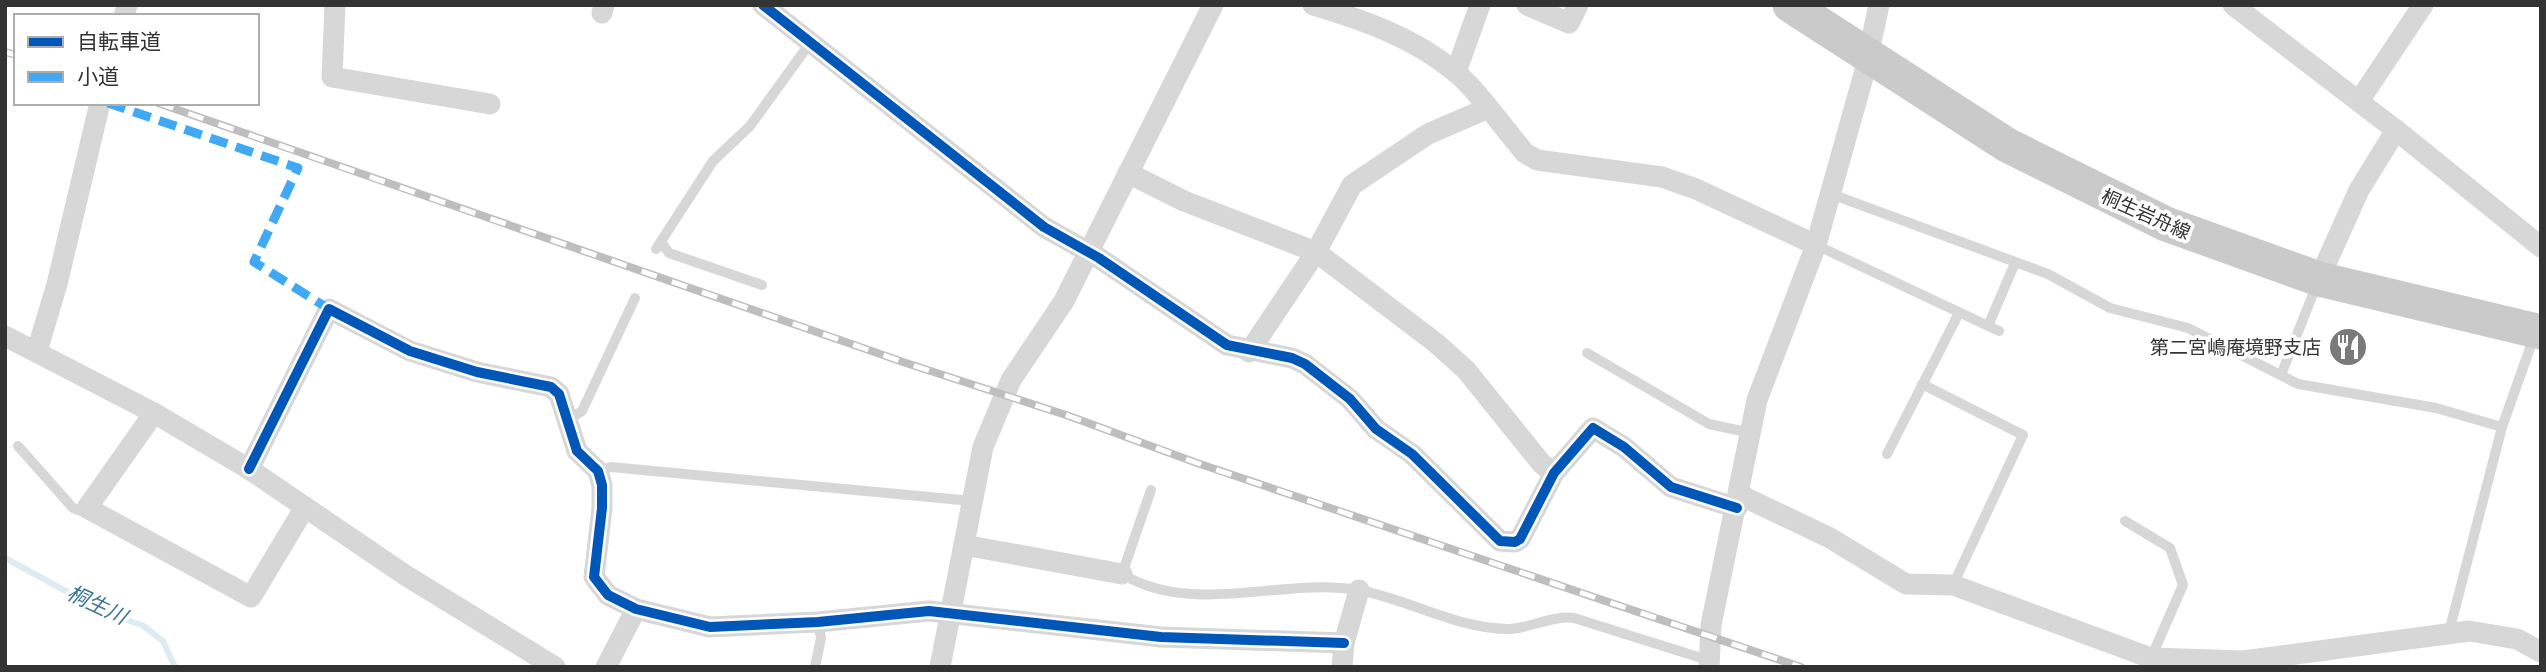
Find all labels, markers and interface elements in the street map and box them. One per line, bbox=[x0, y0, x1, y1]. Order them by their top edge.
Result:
legend bbox=[14, 14, 259, 105]
text: 自転車道 bbox=[77, 30, 161, 54]
text: 小道 bbox=[77, 65, 119, 89]
street label: 桐生岩舟線 bbox=[2098, 185, 2194, 244]
restaurant icon: 第二宮嶋庵境野支店 bbox=[2327, 326, 2369, 368]
place label: 第二宮嶋庵境野支店 bbox=[2150, 336, 2321, 359]
water label: 桐生川 bbox=[63, 581, 132, 630]

